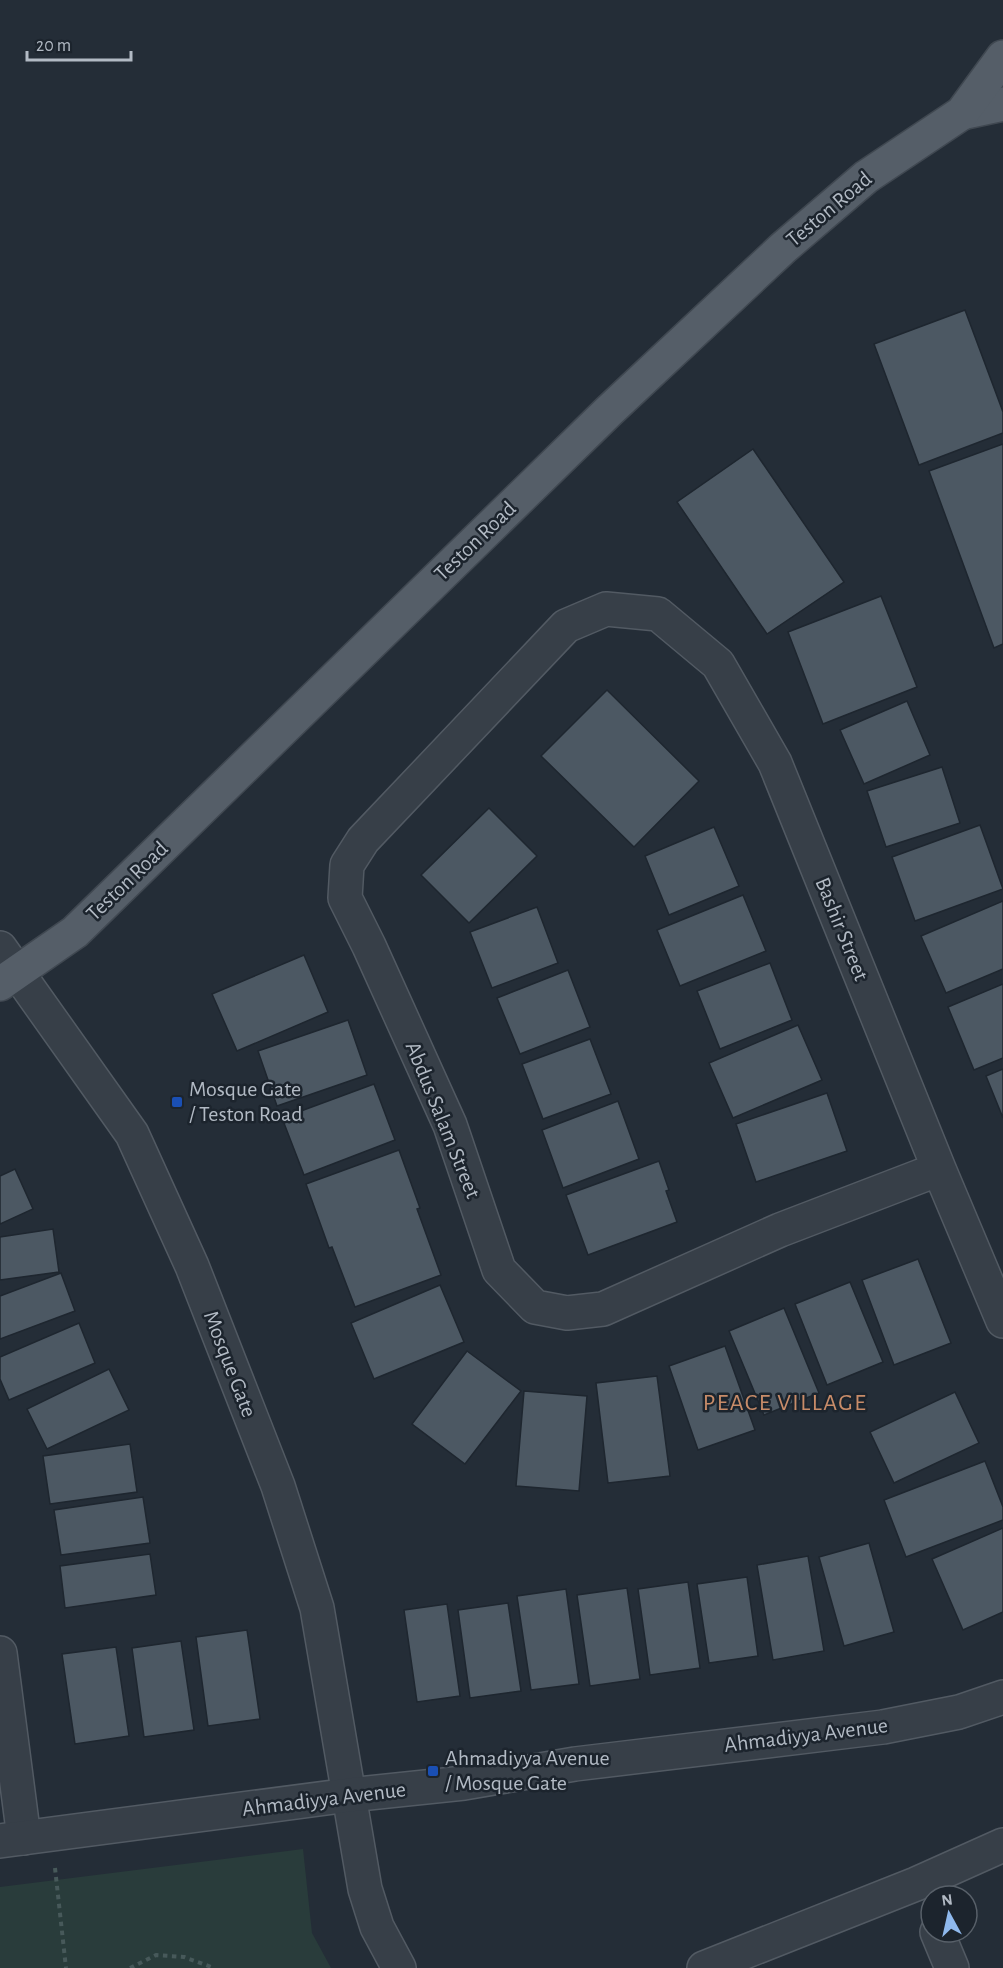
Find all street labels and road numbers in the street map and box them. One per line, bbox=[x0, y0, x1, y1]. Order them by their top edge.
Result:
street label: Teston Road bbox=[782, 167, 876, 251]
street label: Teston Road bbox=[430, 497, 520, 585]
street label: Teston Road bbox=[82, 837, 172, 925]
street label: Bashir Street bbox=[811, 874, 873, 984]
street label: Abdus Salam Street bbox=[402, 1038, 484, 1202]
street label: Mosque Gate bbox=[200, 1308, 260, 1420]
street label: Ahmadiyya Avenue bbox=[723, 1714, 889, 1756]
street label: Ahmadiyya Avenue bbox=[241, 1778, 407, 1820]

